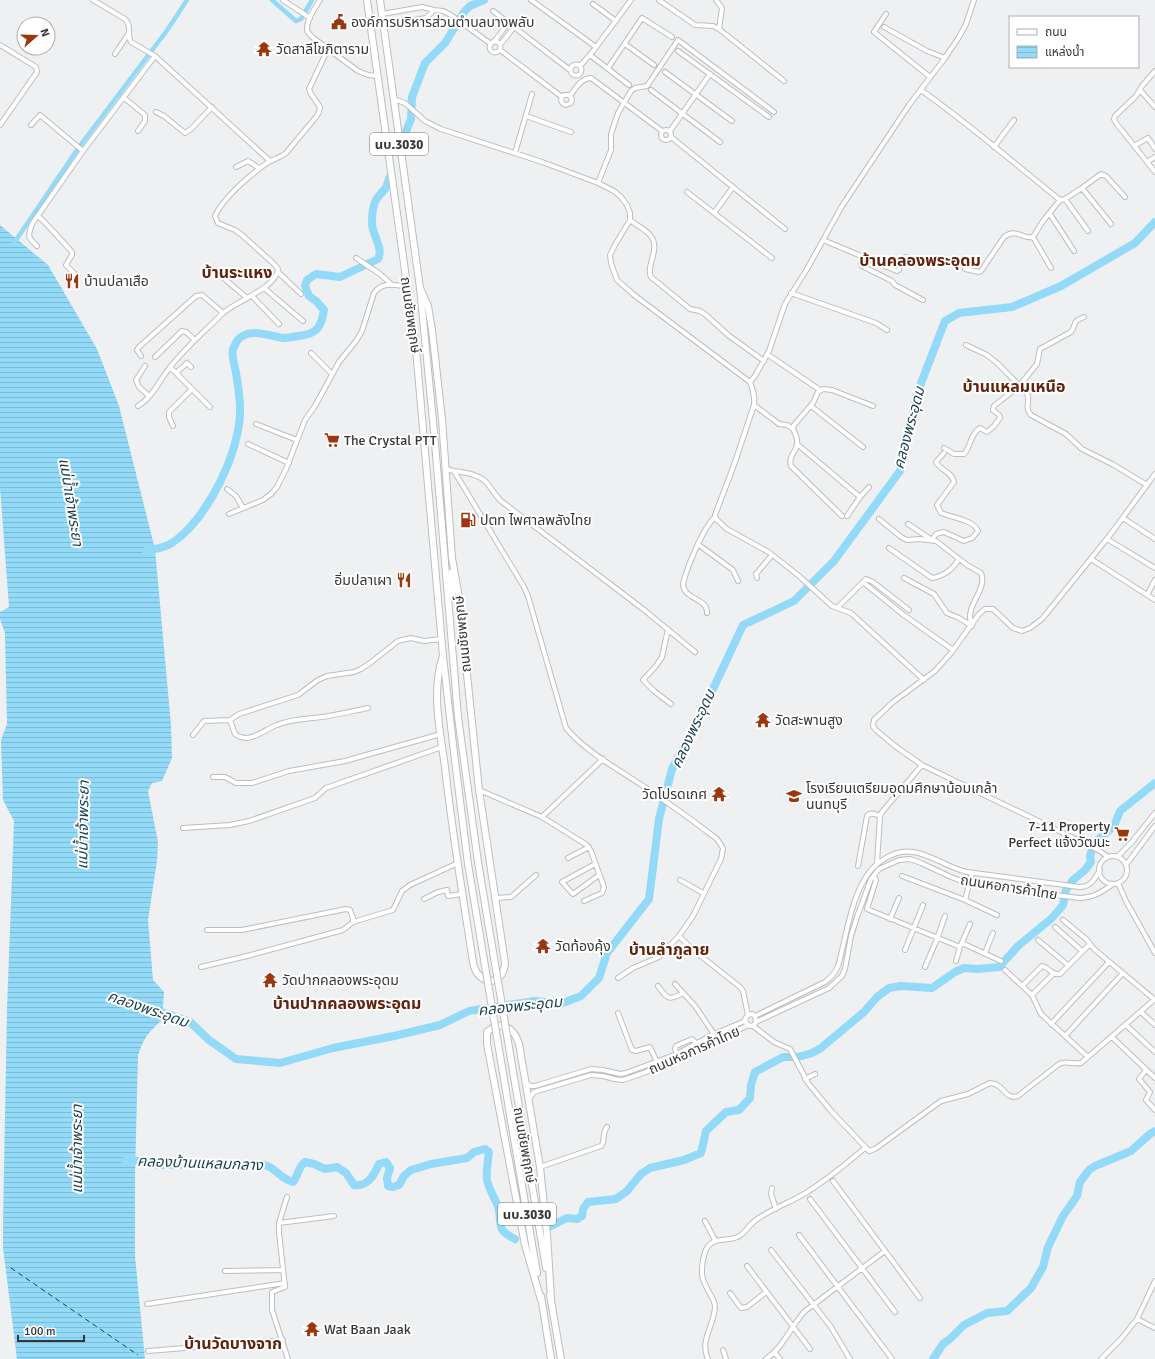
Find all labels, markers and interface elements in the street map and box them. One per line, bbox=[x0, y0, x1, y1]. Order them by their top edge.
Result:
public building icon: องค์การบริหารส่วนตำบลบางพลับ bbox=[330, 13, 348, 31]
place label: องค์การบริหารส่วนตำบลบางพลับ bbox=[351, 14, 534, 31]
north arrow bbox=[16, 16, 56, 56]
legend bbox=[1009, 16, 1139, 68]
text: ถนน bbox=[1045, 25, 1067, 40]
text: N bbox=[38, 27, 52, 39]
temple icon: วัดสาลีโขภิตาราม bbox=[255, 40, 273, 58]
place label: วัดสาลีโขภิตาราม bbox=[276, 41, 369, 58]
text: แหล่งน้ำ bbox=[1045, 43, 1084, 60]
road number: นบ.3030 bbox=[370, 133, 428, 155]
district label: บ้านคลองพระอุดม bbox=[859, 251, 981, 271]
district label: บ้านระแหง bbox=[202, 263, 272, 283]
restaurant icon: บ้านปลาเสือ bbox=[63, 272, 81, 290]
place label: บ้านปลาเสือ bbox=[84, 273, 149, 290]
street label: ถนนชัยพฤกษ์ bbox=[397, 276, 424, 354]
district label: บ้านแหลมเหนือ bbox=[963, 377, 1065, 397]
water label: คลองพระอุดม bbox=[889, 383, 929, 471]
supermarket icon: The Crystal PTT bbox=[323, 431, 341, 449]
place label: The Crystal PTT bbox=[344, 432, 437, 449]
water label: แม่น้ำเจ้าพระยา bbox=[55, 456, 89, 548]
fuel station icon: ปตท ไพศาลพลังไทย bbox=[459, 511, 477, 529]
place label: ปตท ไพศาลพลังไทย bbox=[480, 512, 592, 529]
place label: อิ่มปลาเผา bbox=[334, 571, 392, 589]
restaurant icon: อิ่มปลาเผา bbox=[395, 571, 413, 589]
street label: ถนนชัยพฤกษ์ bbox=[450, 595, 475, 673]
water label: คลองพระอุดม bbox=[667, 685, 720, 771]
temple icon: วัดสะพานสูง bbox=[754, 711, 772, 729]
place label: วัดสะพานสูง bbox=[775, 712, 843, 729]
water label: แม่น้ำเจ้าพระยา bbox=[71, 779, 93, 870]
place label: โรงเรียนเตรียมอุดมศึกษาน้อมเกล้า นนทบุรี bbox=[806, 780, 997, 813]
temple icon: วัดโปรดเกศ bbox=[710, 785, 728, 803]
place label: วัดโปรดเกศ bbox=[642, 786, 707, 803]
school or university icon: โรงเรียนเตรียมอุดมศึกษาน้อมเกล้า นนทบุรี bbox=[785, 787, 803, 805]
place label: 7-11 Property Perfect แจ้งวัฒนะ bbox=[1008, 818, 1110, 851]
supermarket icon: 7-11 Property Perfect แจ้งวัฒนะ bbox=[1113, 825, 1131, 843]
street label: ถนนหอการค้าไทย bbox=[959, 871, 1059, 904]
temple icon: วัดท้องคุ้ง bbox=[534, 937, 552, 955]
place label: วัดท้องคุ้ง bbox=[555, 938, 611, 955]
district label: บ้านลำภูลาย bbox=[629, 940, 709, 960]
temple icon: วัดปากคลองพระอุดม bbox=[261, 971, 279, 989]
place label: วัดปากคลองพระอุดม bbox=[282, 972, 399, 989]
water label: คลองพระอุดม bbox=[105, 987, 192, 1032]
water label: คลองพระอุดม bbox=[477, 992, 565, 1019]
district label: บ้านปากคลองพระอุดม bbox=[273, 994, 421, 1014]
street label: ถนนหอการค้าไทย bbox=[646, 1023, 742, 1078]
water label: แม่น้ำเจ้าพระยา bbox=[66, 1104, 86, 1193]
street label: ถนนชัยพฤกษ์ bbox=[509, 1106, 540, 1185]
water label: คลองบ้านแหลมกลาง bbox=[137, 1152, 264, 1174]
road number: นบ.3030 bbox=[498, 1203, 556, 1225]
scale bar bbox=[18, 1317, 84, 1343]
temple icon: Wat Baan Jaak bbox=[303, 1320, 321, 1338]
place label: Wat Baan Jaak bbox=[324, 1321, 411, 1338]
text: 100 m bbox=[24, 1324, 56, 1339]
district label: บ้านวัดบางจาก bbox=[184, 1334, 282, 1354]

